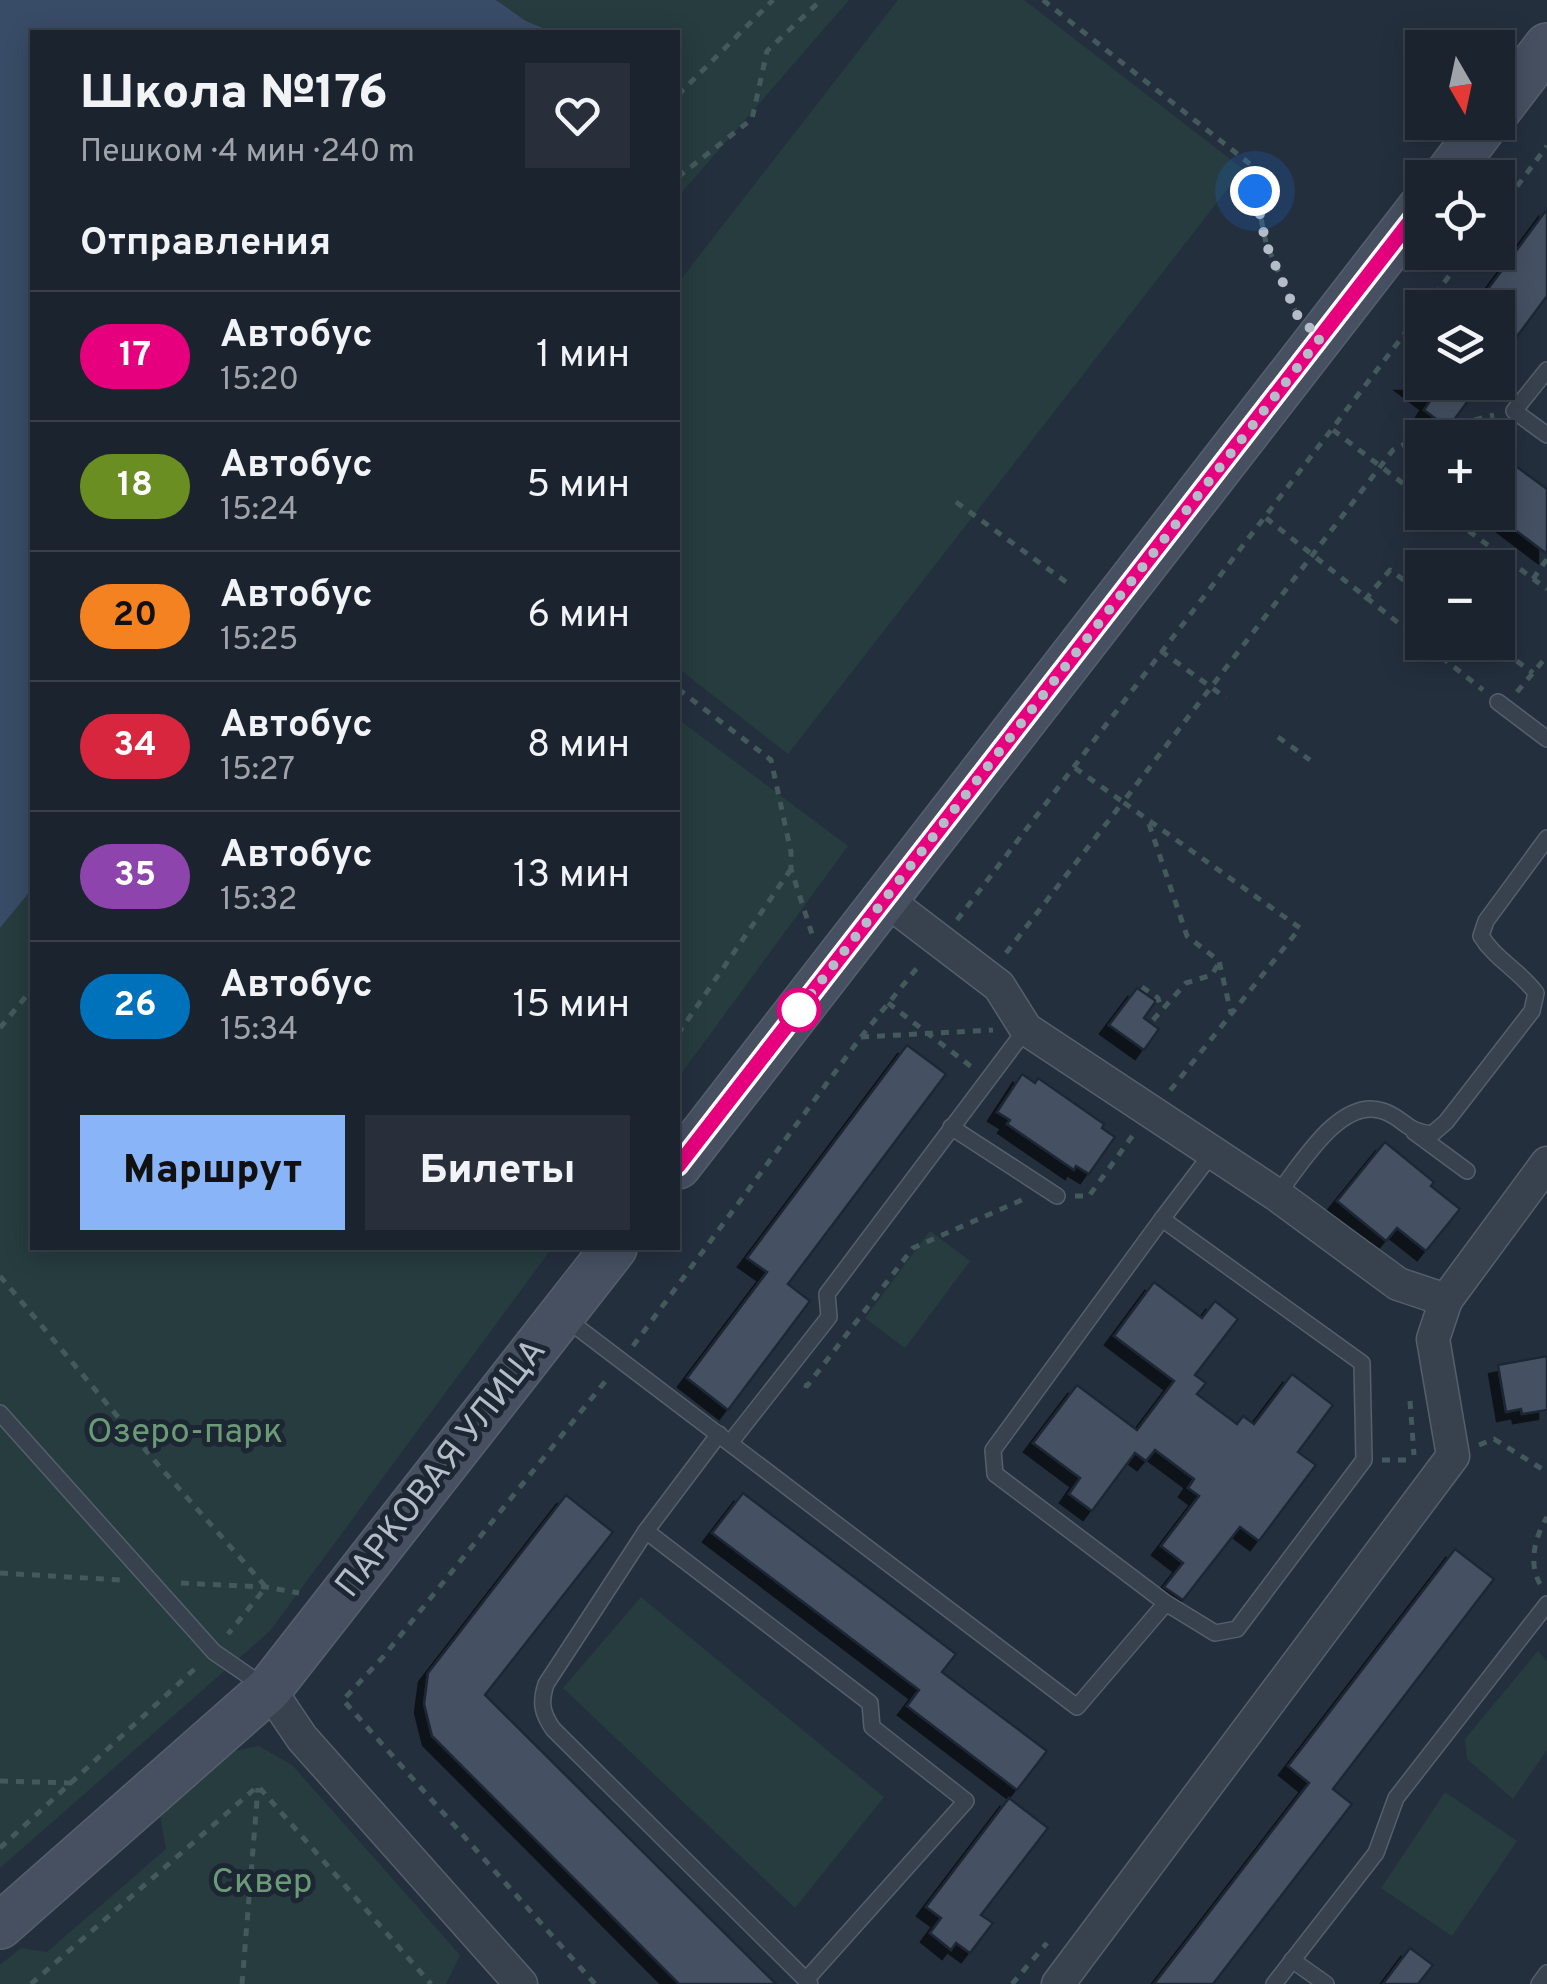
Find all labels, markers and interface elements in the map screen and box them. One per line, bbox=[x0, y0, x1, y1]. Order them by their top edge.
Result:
north arrow bbox=[1405, 30, 1515, 140]
map controls bbox=[1405, 30, 1515, 660]
button: heart bbox=[525, 63, 630, 168]
text: Школа №176 bbox=[80, 65, 388, 125]
text: Пешком · 4 мин · 240 m bbox=[80, 133, 415, 173]
button: locate bbox=[1405, 160, 1515, 270]
your location bbox=[1230, 166, 1280, 216]
text: Отправления bbox=[80, 220, 331, 269]
button: layers bbox=[1405, 290, 1515, 400]
text: Автобус bbox=[220, 312, 373, 361]
text: 1 мин bbox=[536, 332, 630, 381]
text: 17 bbox=[119, 334, 151, 378]
text: 15:20 bbox=[220, 361, 299, 401]
button: + bbox=[1405, 420, 1515, 530]
text: Автобус bbox=[220, 442, 373, 491]
text: 5 мин bbox=[527, 462, 630, 511]
text: 18 bbox=[117, 464, 153, 508]
text: 15:24 bbox=[220, 491, 298, 531]
button: − bbox=[1405, 550, 1515, 660]
text: Автобус bbox=[220, 572, 373, 621]
text: 6 мин bbox=[527, 592, 630, 641]
text: 20 bbox=[113, 594, 157, 638]
text: 15:25 bbox=[220, 621, 298, 661]
text: Автобус bbox=[220, 702, 373, 751]
text: 8 мин bbox=[527, 722, 630, 771]
text: 34 bbox=[113, 724, 157, 768]
text: 15:27 bbox=[220, 751, 295, 791]
text: Автобус bbox=[220, 832, 373, 881]
text: 13 мин bbox=[513, 852, 630, 901]
text: 35 bbox=[114, 854, 156, 898]
text: 15:32 bbox=[220, 881, 297, 921]
text: Автобус bbox=[220, 962, 373, 1011]
text: 15 мин bbox=[512, 982, 630, 1031]
text: 26 bbox=[114, 984, 156, 1028]
unlabelled marker bbox=[778, 989, 820, 1031]
text: 15:34 bbox=[220, 1011, 298, 1051]
button: Маршрут bbox=[80, 1115, 345, 1230]
button: Билеты bbox=[365, 1115, 630, 1230]
street label: ПАРКОВАЯ УЛИЦА bbox=[327, 1331, 557, 1607]
park label: Озеро-парк bbox=[87, 1411, 283, 1455]
park label: Сквер bbox=[211, 1861, 313, 1905]

